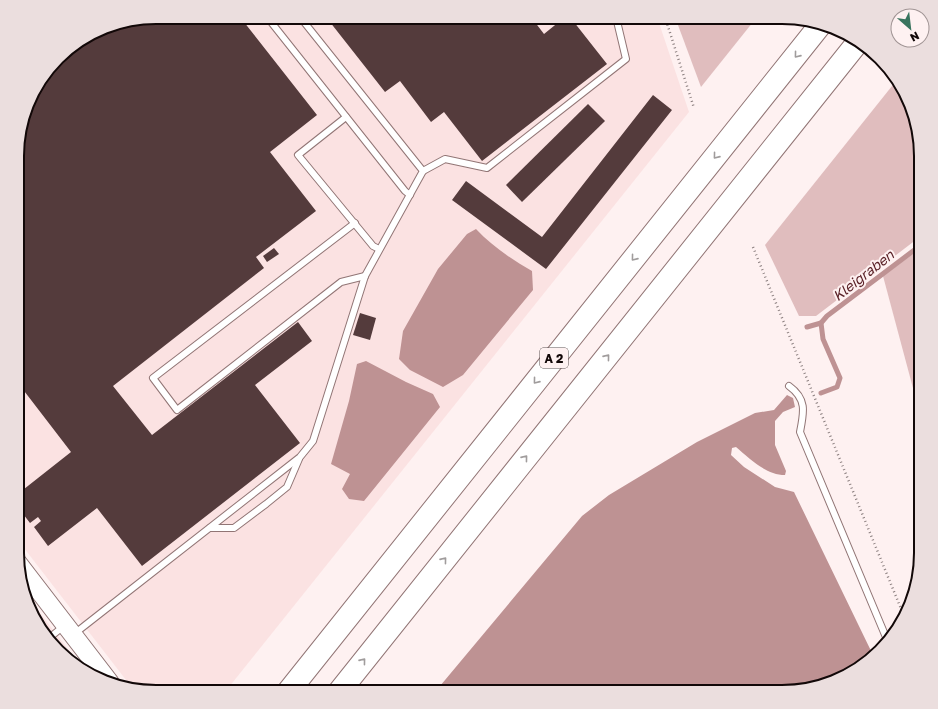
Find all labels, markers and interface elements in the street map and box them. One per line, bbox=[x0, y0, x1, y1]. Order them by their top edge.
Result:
north arrow bbox=[890, 8, 930, 48]
text: N bbox=[908, 30, 922, 45]
one-way arrow bbox=[794, 50, 801, 57]
one-way arrow bbox=[713, 152, 720, 159]
water label: Kleigraben bbox=[829, 245, 898, 304]
one-way arrow bbox=[632, 253, 639, 260]
road number: A 2 bbox=[540, 348, 568, 368]
one-way arrow bbox=[602, 354, 609, 361]
one-way arrow bbox=[533, 377, 540, 384]
one-way arrow bbox=[521, 456, 528, 463]
one-way arrow bbox=[439, 557, 446, 564]
one-way arrow bbox=[358, 659, 365, 666]

